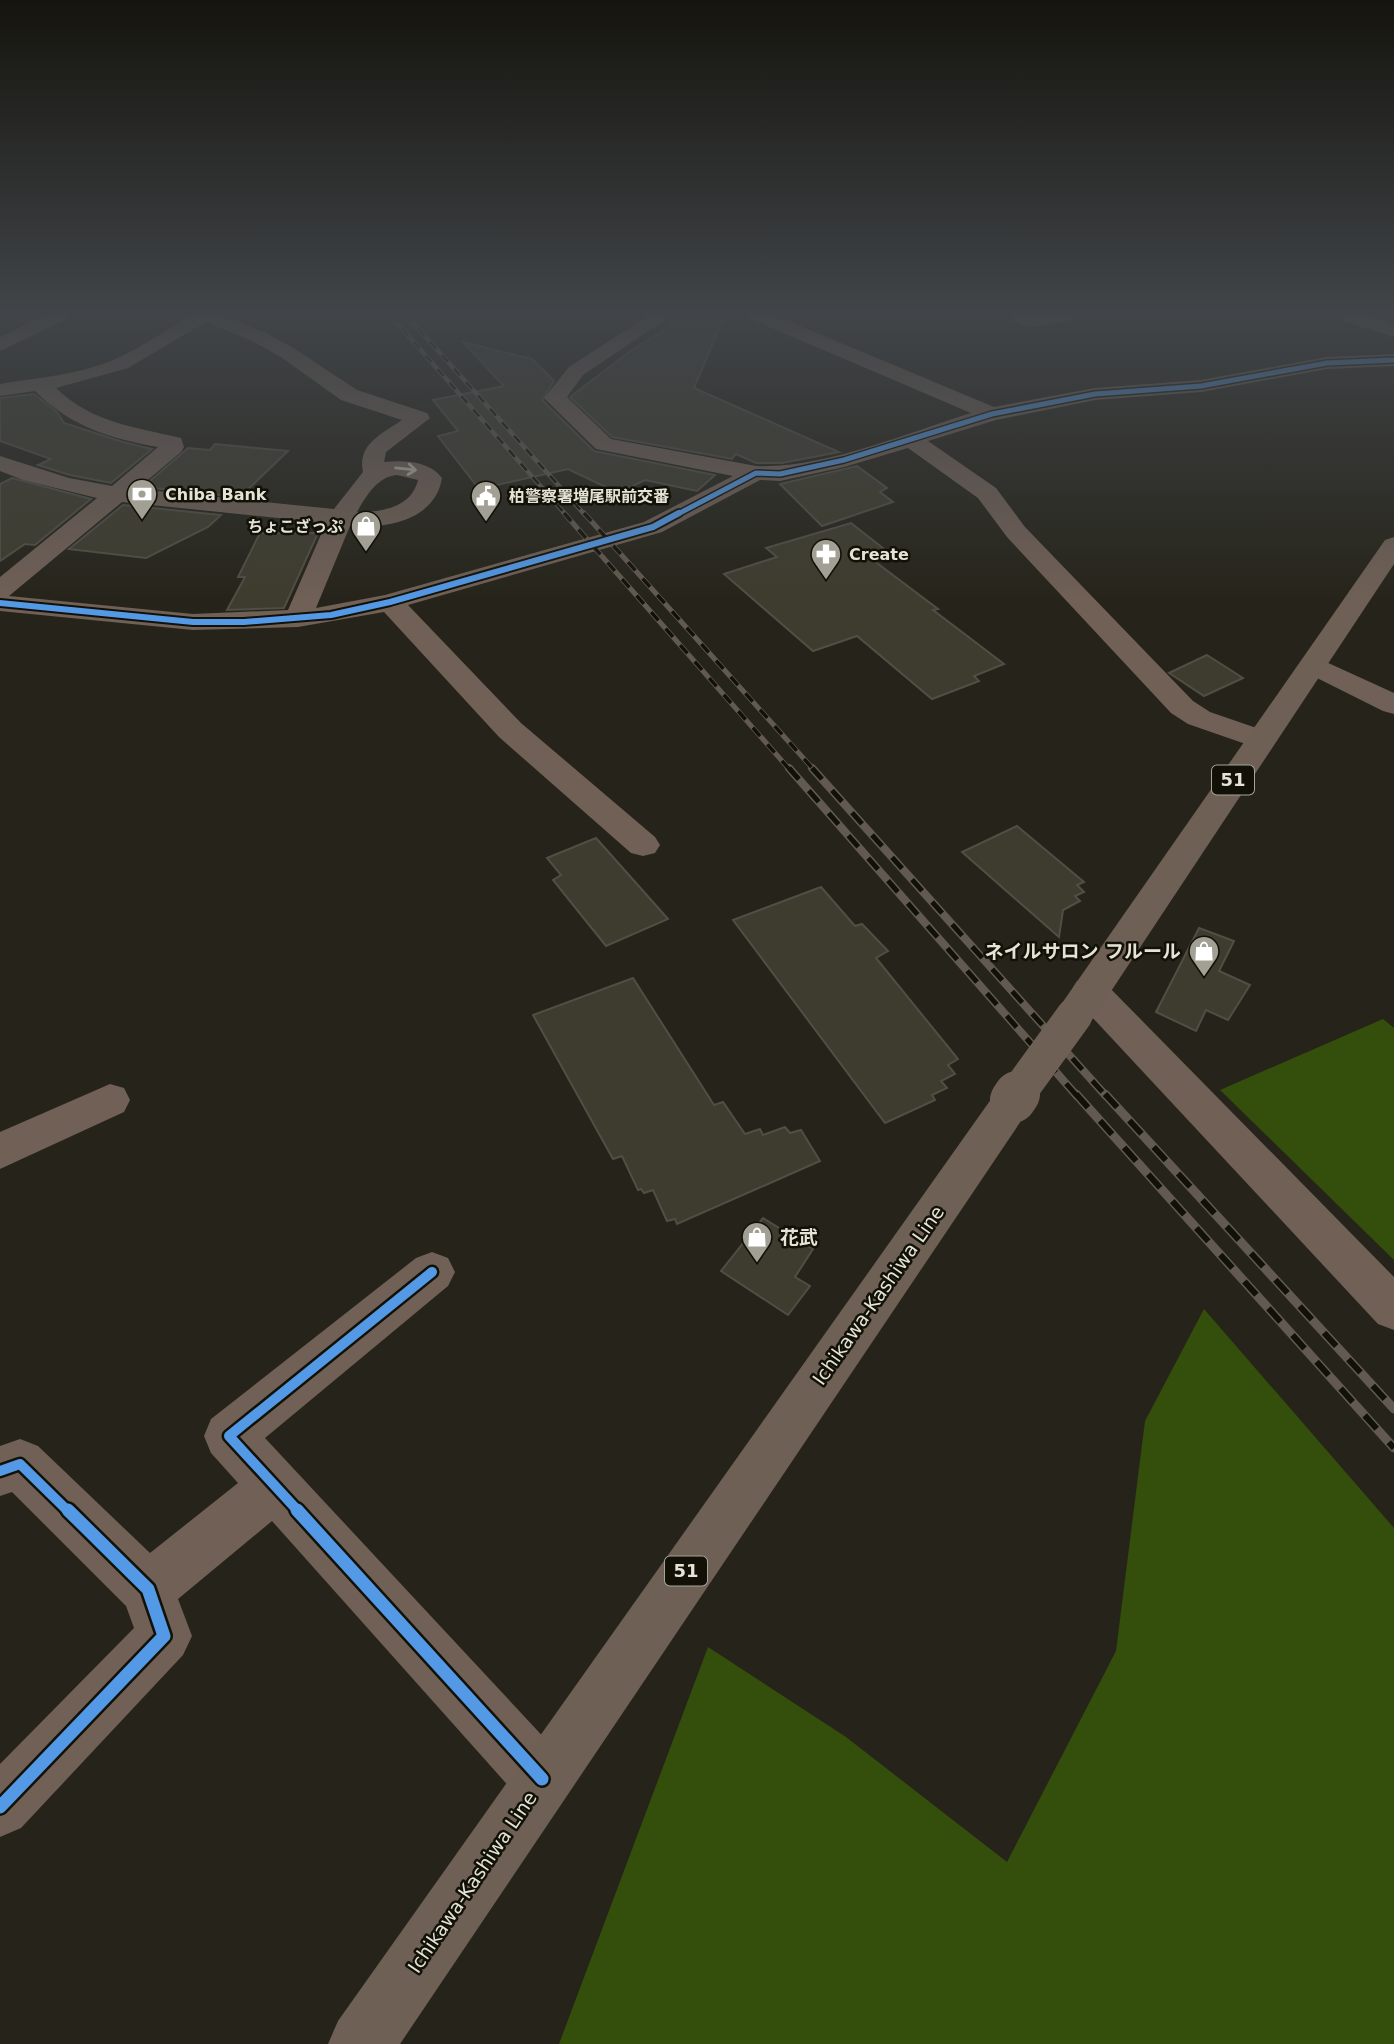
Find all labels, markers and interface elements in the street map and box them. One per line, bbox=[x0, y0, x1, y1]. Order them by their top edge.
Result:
one-way arrow bbox=[394, 463, 417, 476]
bank icon: Chiba Bank bbox=[125, 477, 159, 521]
public building icon: 柏警察署増尾駅前交番 bbox=[469, 479, 503, 523]
place label: Chiba Bank bbox=[165, 485, 267, 504]
place label: 柏警察署増尾駅前交番 bbox=[509, 487, 669, 506]
shop icon: ちょこざっぷ bbox=[349, 509, 383, 553]
place label: ちょこざっぷ bbox=[247, 517, 343, 536]
pharmacy icon: Create bbox=[809, 537, 843, 581]
place label: Create bbox=[849, 545, 909, 564]
road number: 51 bbox=[1212, 766, 1254, 794]
shop icon: ネイルサロン フルール bbox=[1187, 934, 1221, 978]
place label: ネイルサロン フルール bbox=[984, 940, 1181, 962]
street label: Ichikawa-Kashiwa Line bbox=[808, 1201, 948, 1389]
shop icon: 花武 bbox=[740, 1220, 774, 1264]
place label: 花武 bbox=[780, 1226, 818, 1248]
road number: 51 bbox=[665, 1556, 707, 1586]
street label: Ichikawa-Kashiwa Line bbox=[403, 1787, 541, 1977]

